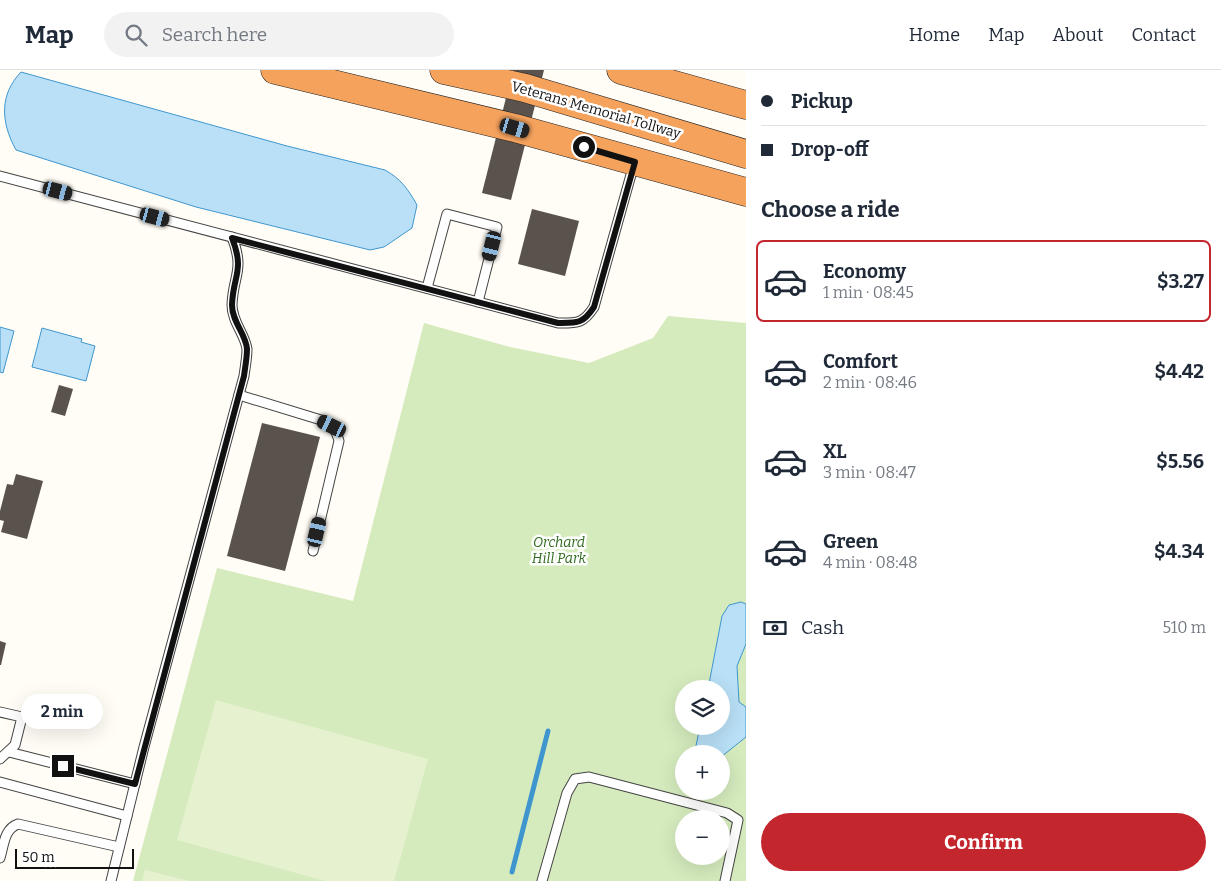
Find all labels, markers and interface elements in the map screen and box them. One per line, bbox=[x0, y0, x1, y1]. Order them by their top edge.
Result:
search box bbox=[104, 12, 454, 57]
text: Map bbox=[25, 21, 74, 49]
icon: search bbox=[122, 21, 150, 49]
text: Search here bbox=[162, 23, 267, 46]
text: Home bbox=[909, 24, 960, 46]
text: Map bbox=[988, 24, 1024, 46]
text: About bbox=[1052, 24, 1103, 46]
text: Contact bbox=[1131, 24, 1196, 46]
street label: Veterans Memorial Tollway bbox=[509, 78, 683, 142]
text: Pickup bbox=[791, 90, 853, 113]
car bbox=[498, 117, 531, 139]
route start bbox=[573, 136, 595, 158]
text: Drop-off bbox=[791, 138, 869, 161]
car bbox=[41, 180, 74, 202]
text: Choose a ride bbox=[761, 196, 900, 223]
car bbox=[138, 206, 171, 228]
car bbox=[481, 230, 502, 262]
icon: car bbox=[763, 259, 808, 304]
text: Economy bbox=[823, 260, 906, 283]
text: $3.27 bbox=[1157, 270, 1204, 293]
text: 1 min · 08:45 bbox=[823, 283, 914, 302]
icon: car bbox=[763, 349, 808, 394]
text: Comfort bbox=[823, 350, 898, 373]
text: $4.42 bbox=[1155, 360, 1204, 383]
text: 2 min · 08:46 bbox=[823, 373, 917, 392]
car bbox=[315, 413, 348, 439]
icon: car bbox=[763, 439, 808, 484]
text: XL bbox=[823, 440, 847, 463]
text: $5.56 bbox=[1156, 450, 1204, 473]
text: 3 min · 08:47 bbox=[823, 463, 916, 482]
car bbox=[306, 516, 327, 548]
icon: car bbox=[763, 529, 808, 574]
text: Green bbox=[823, 530, 878, 553]
park label: Orchard Hill Park bbox=[532, 534, 587, 567]
text: $4.34 bbox=[1154, 540, 1204, 563]
text: 4 min · 08:48 bbox=[823, 553, 918, 572]
icon: cash bbox=[761, 614, 789, 642]
text: Cash bbox=[801, 616, 844, 639]
text: 510 m bbox=[1162, 618, 1206, 637]
map controls bbox=[675, 680, 730, 865]
button: layers bbox=[675, 680, 730, 735]
callout: 2 min bbox=[22, 694, 104, 728]
text: 2 min bbox=[41, 702, 83, 721]
button: + bbox=[675, 745, 730, 800]
route end bbox=[52, 755, 74, 777]
button: − bbox=[675, 810, 730, 865]
button: Confirm bbox=[761, 813, 1206, 871]
scale bar bbox=[15, 846, 134, 869]
text: 50 m bbox=[22, 849, 55, 866]

